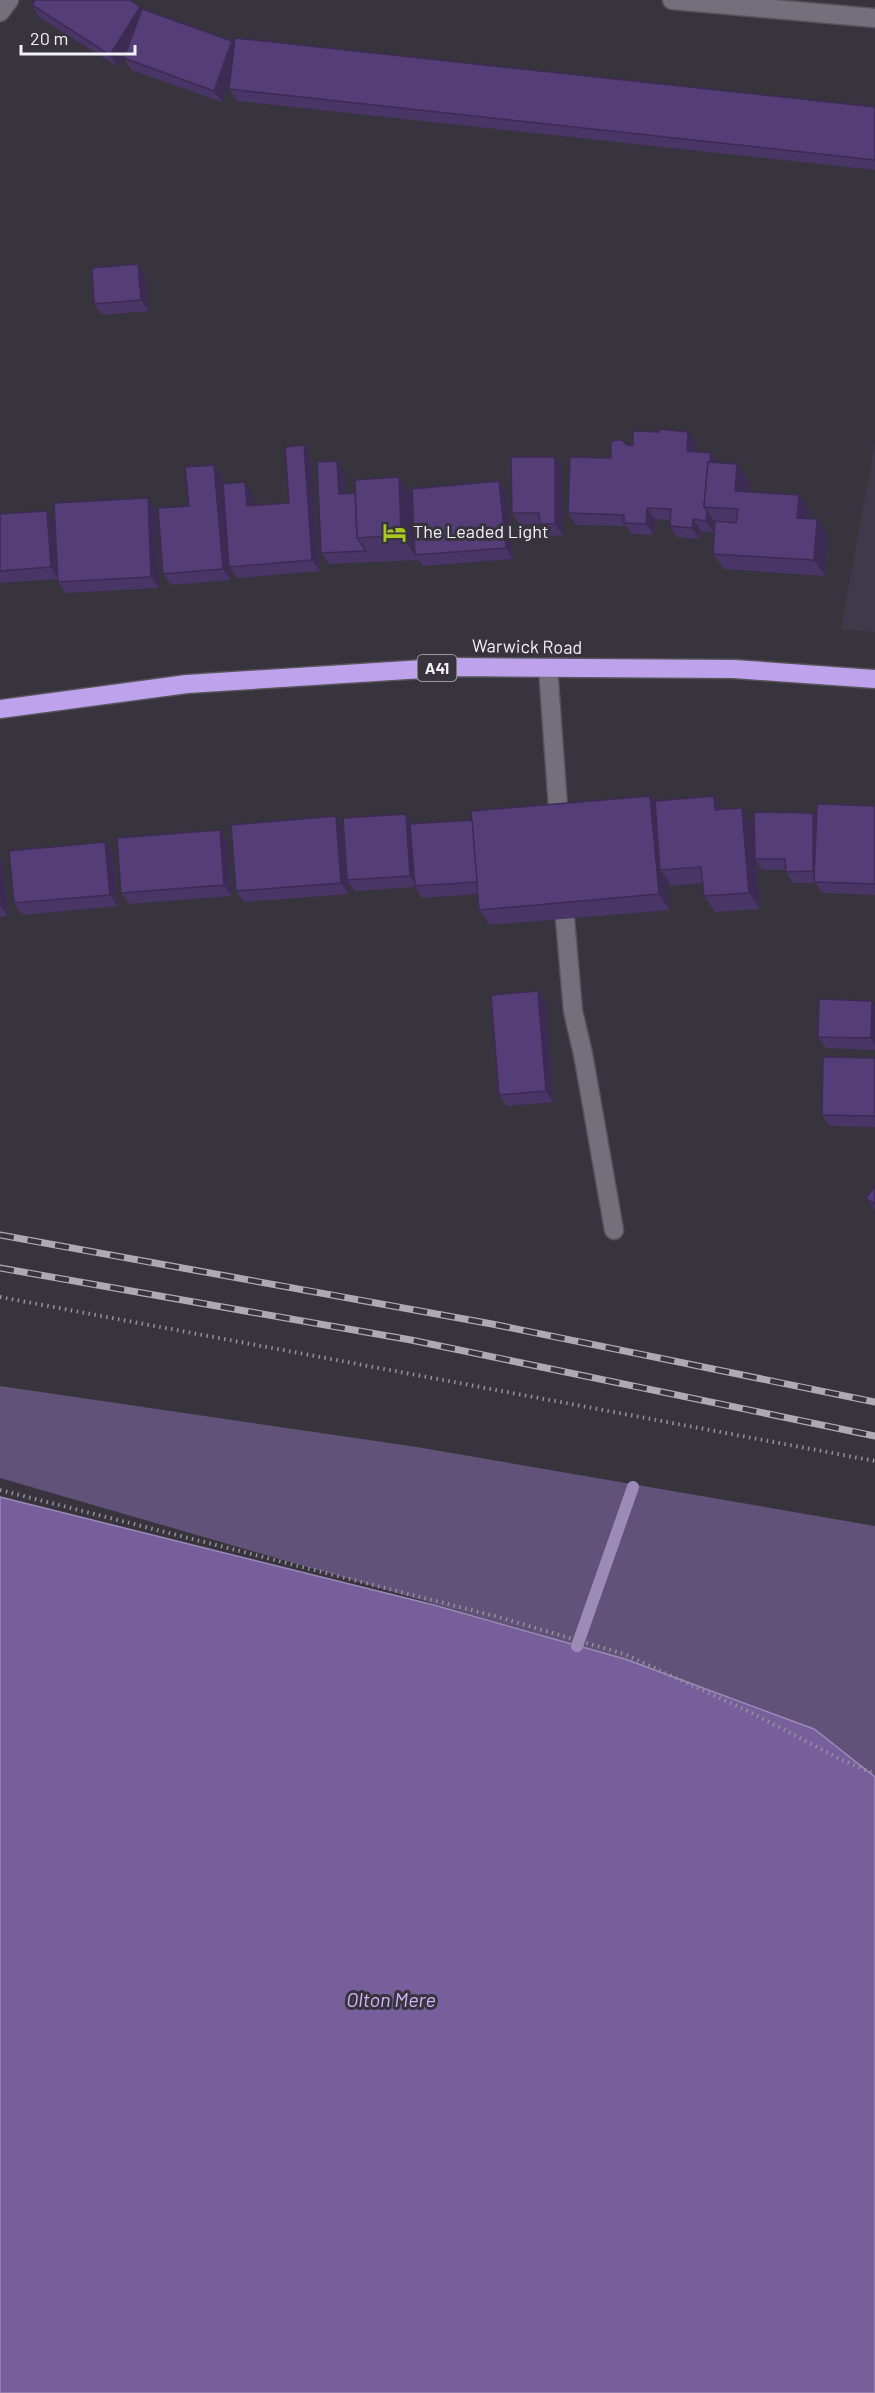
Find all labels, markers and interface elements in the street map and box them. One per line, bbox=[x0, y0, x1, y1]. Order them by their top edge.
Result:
scale bar bbox=[21, 18, 135, 56]
text: 20 m bbox=[30, 27, 68, 49]
hotel icon: The Leaded Light bbox=[382, 519, 408, 545]
place label: The Leaded Light bbox=[413, 520, 549, 542]
street label: Warwick Road bbox=[472, 634, 582, 658]
road number: A41 bbox=[418, 655, 456, 681]
water label: Olton Mere bbox=[346, 1987, 436, 2011]

